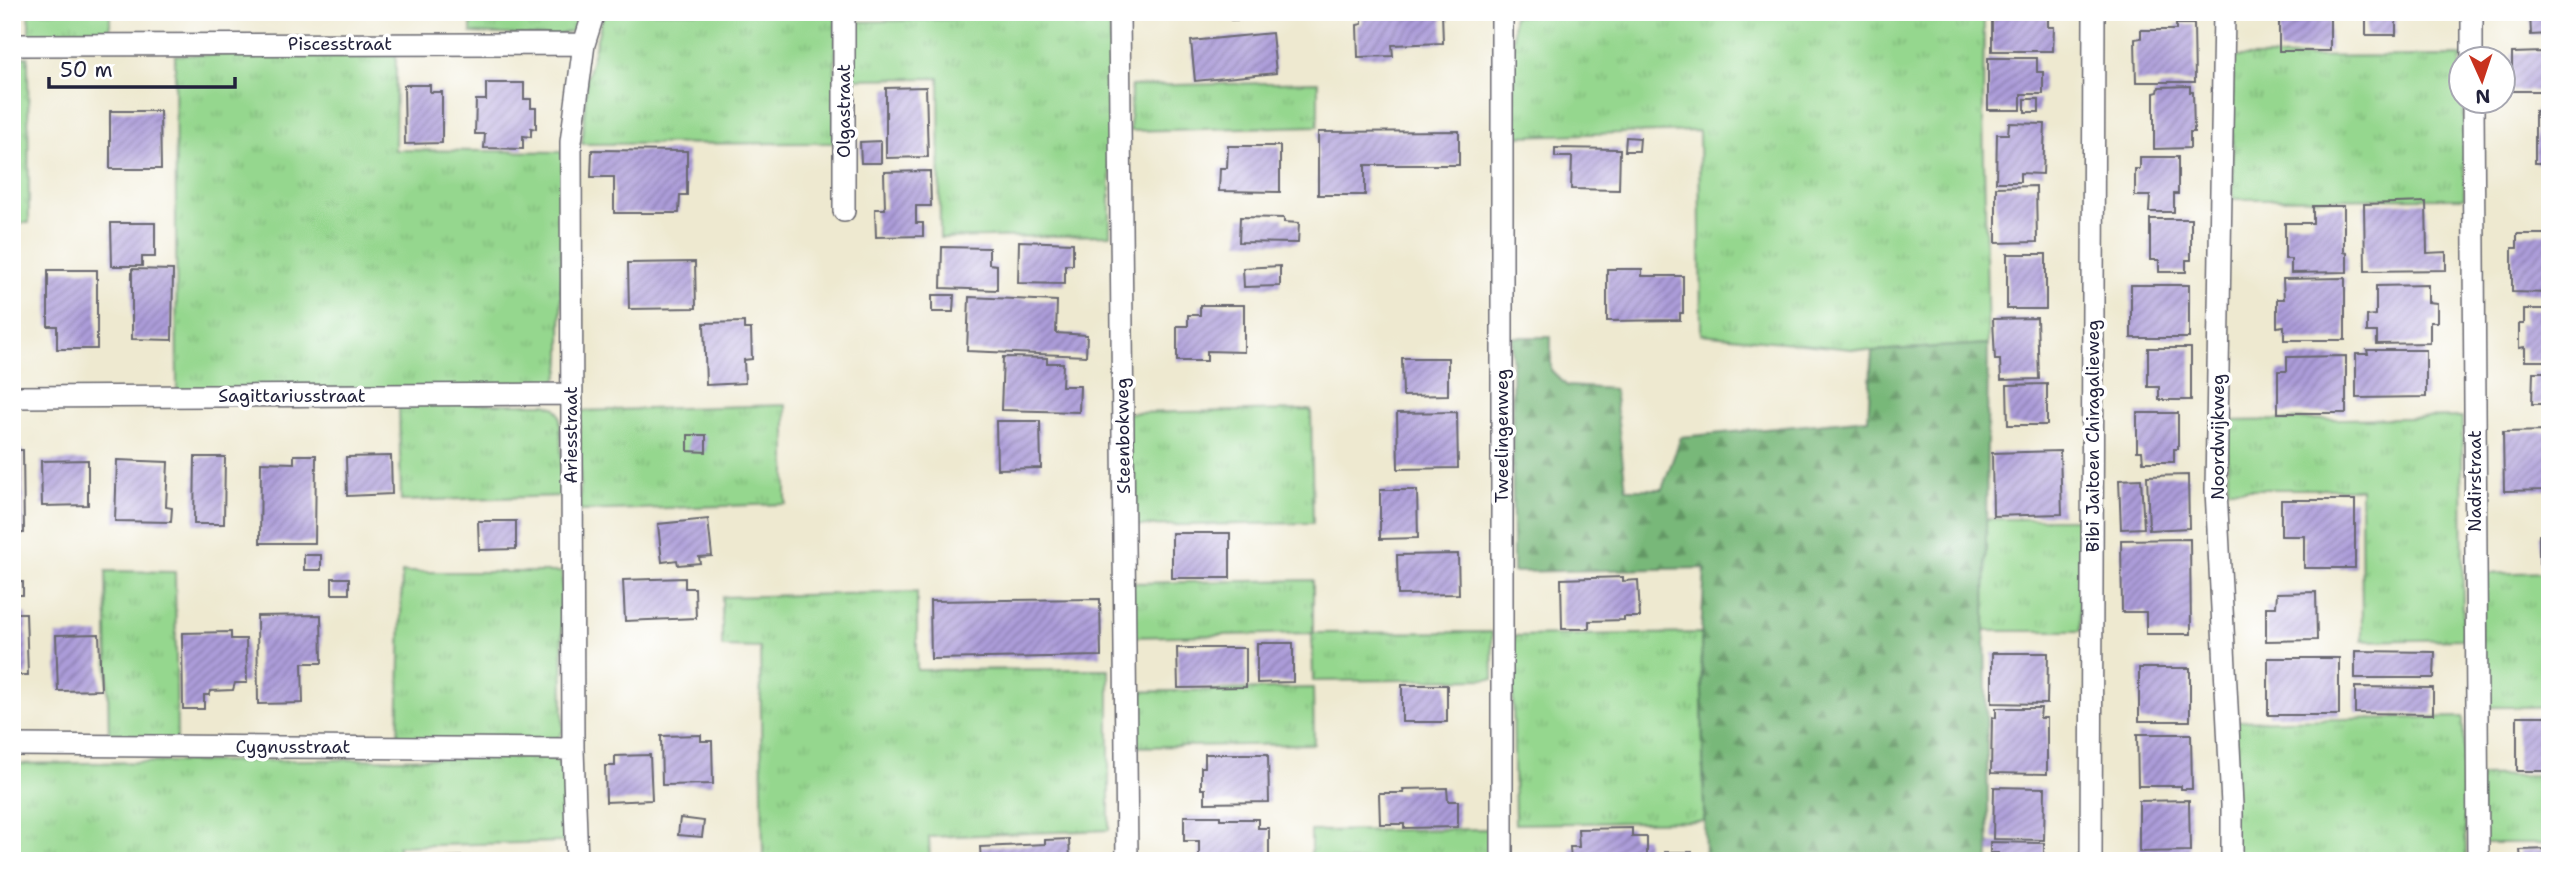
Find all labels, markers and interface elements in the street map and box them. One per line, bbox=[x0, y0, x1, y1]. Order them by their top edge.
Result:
street label: Piscesstraat bbox=[288, 32, 392, 56]
scale bar bbox=[49, 46, 234, 90]
north arrow bbox=[2446, 46, 2516, 116]
text: 50 m bbox=[60, 56, 113, 84]
street label: Olgastraat bbox=[832, 64, 856, 158]
text: N bbox=[2475, 84, 2491, 109]
street label: Bibi Jaitoen Chiragalieweg bbox=[2081, 320, 2105, 552]
street label: Tweelingenweg bbox=[1490, 369, 1514, 503]
street label: Noordwijkweg bbox=[2206, 374, 2230, 500]
street label: Steenbokweg bbox=[1110, 378, 1136, 494]
street label: Sagittariusstraat bbox=[218, 384, 366, 408]
street label: Ariesstraat bbox=[559, 386, 583, 484]
street label: Nadirstraat bbox=[2463, 430, 2487, 532]
street label: Cygnusstraat bbox=[236, 735, 351, 759]

